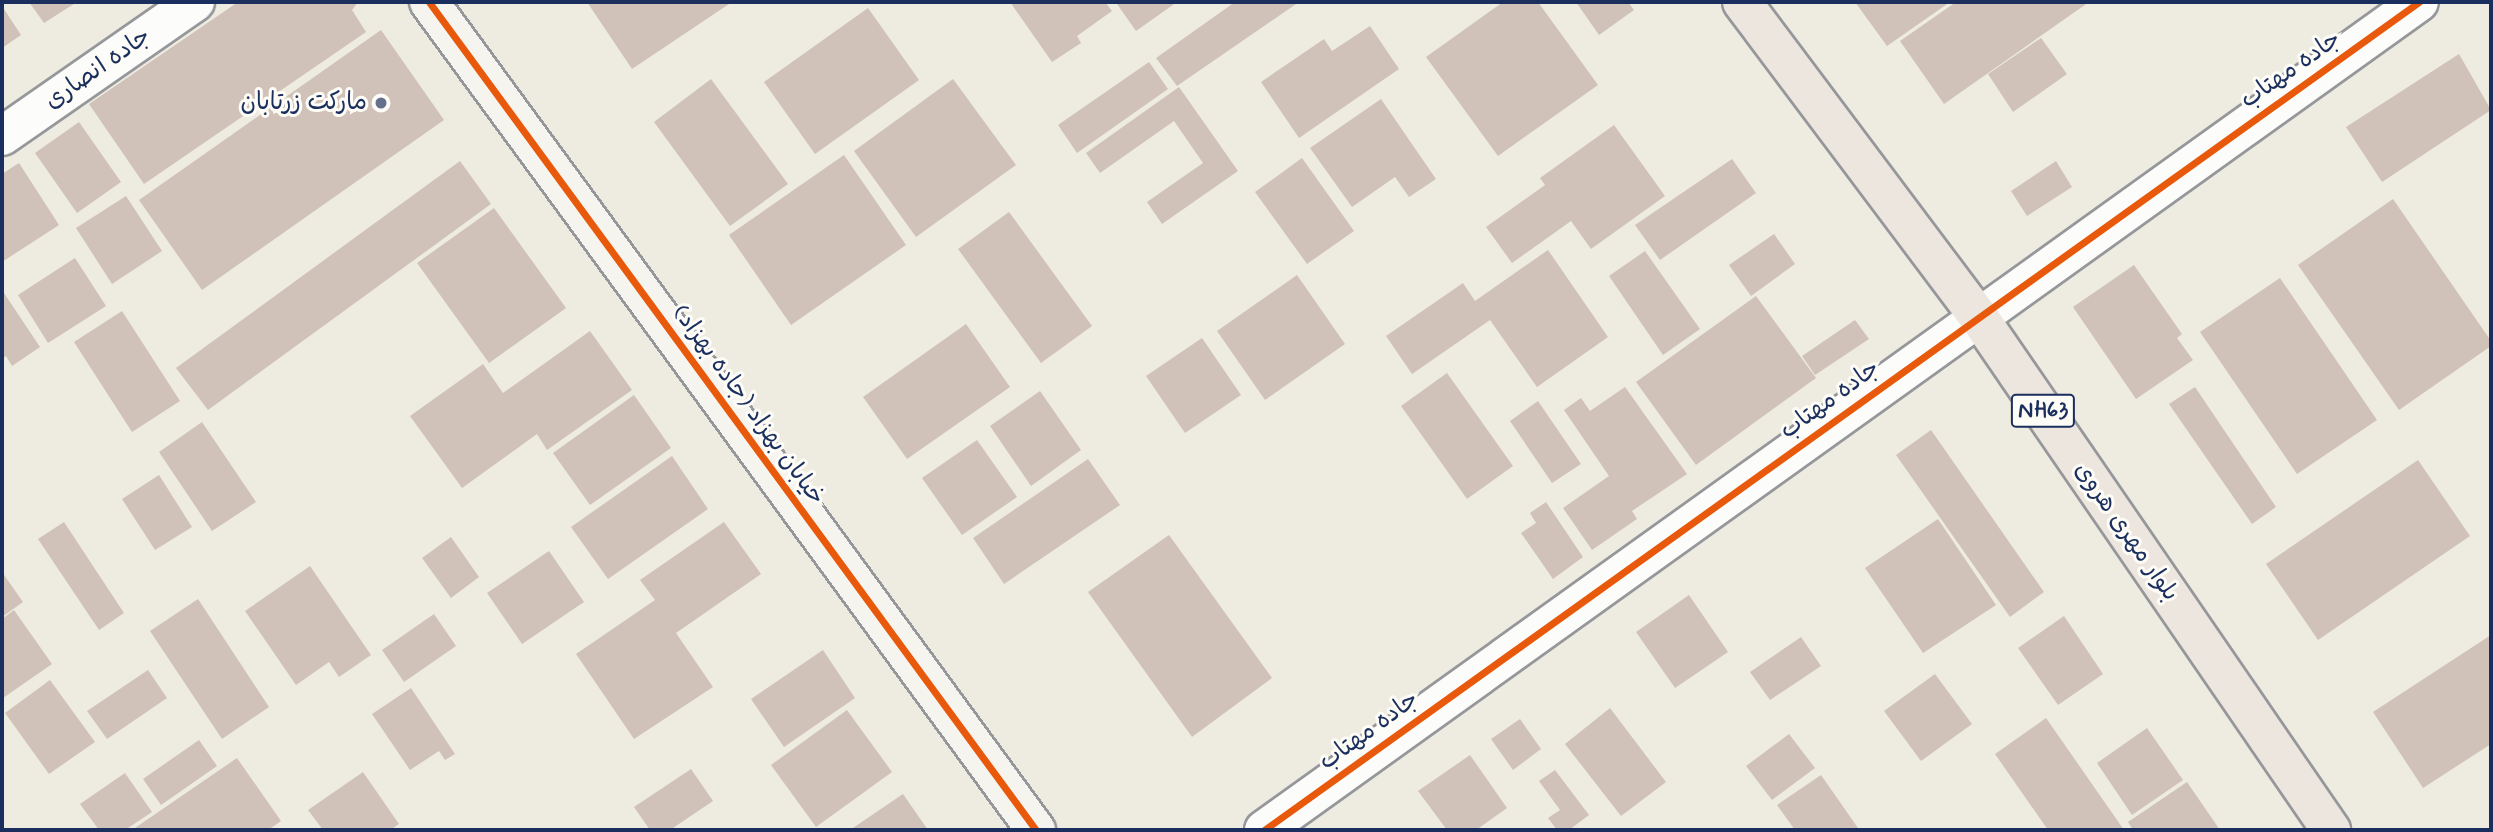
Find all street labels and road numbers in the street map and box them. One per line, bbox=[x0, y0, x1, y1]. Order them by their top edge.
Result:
street label: جاده انصاری bbox=[39, 22, 157, 116]
street label: جاده مهتاب bbox=[2235, 25, 2347, 115]
street label: خیابان بهزاد (جاده بهزاد) bbox=[666, 299, 830, 511]
street label: جاده مهتاب bbox=[1775, 354, 1885, 446]
road number: NH63 bbox=[2010, 392, 2076, 430]
street label: بلوار مهری هروی bbox=[2067, 457, 2185, 607]
street label: جاده مهتاب bbox=[1314, 685, 1424, 777]

